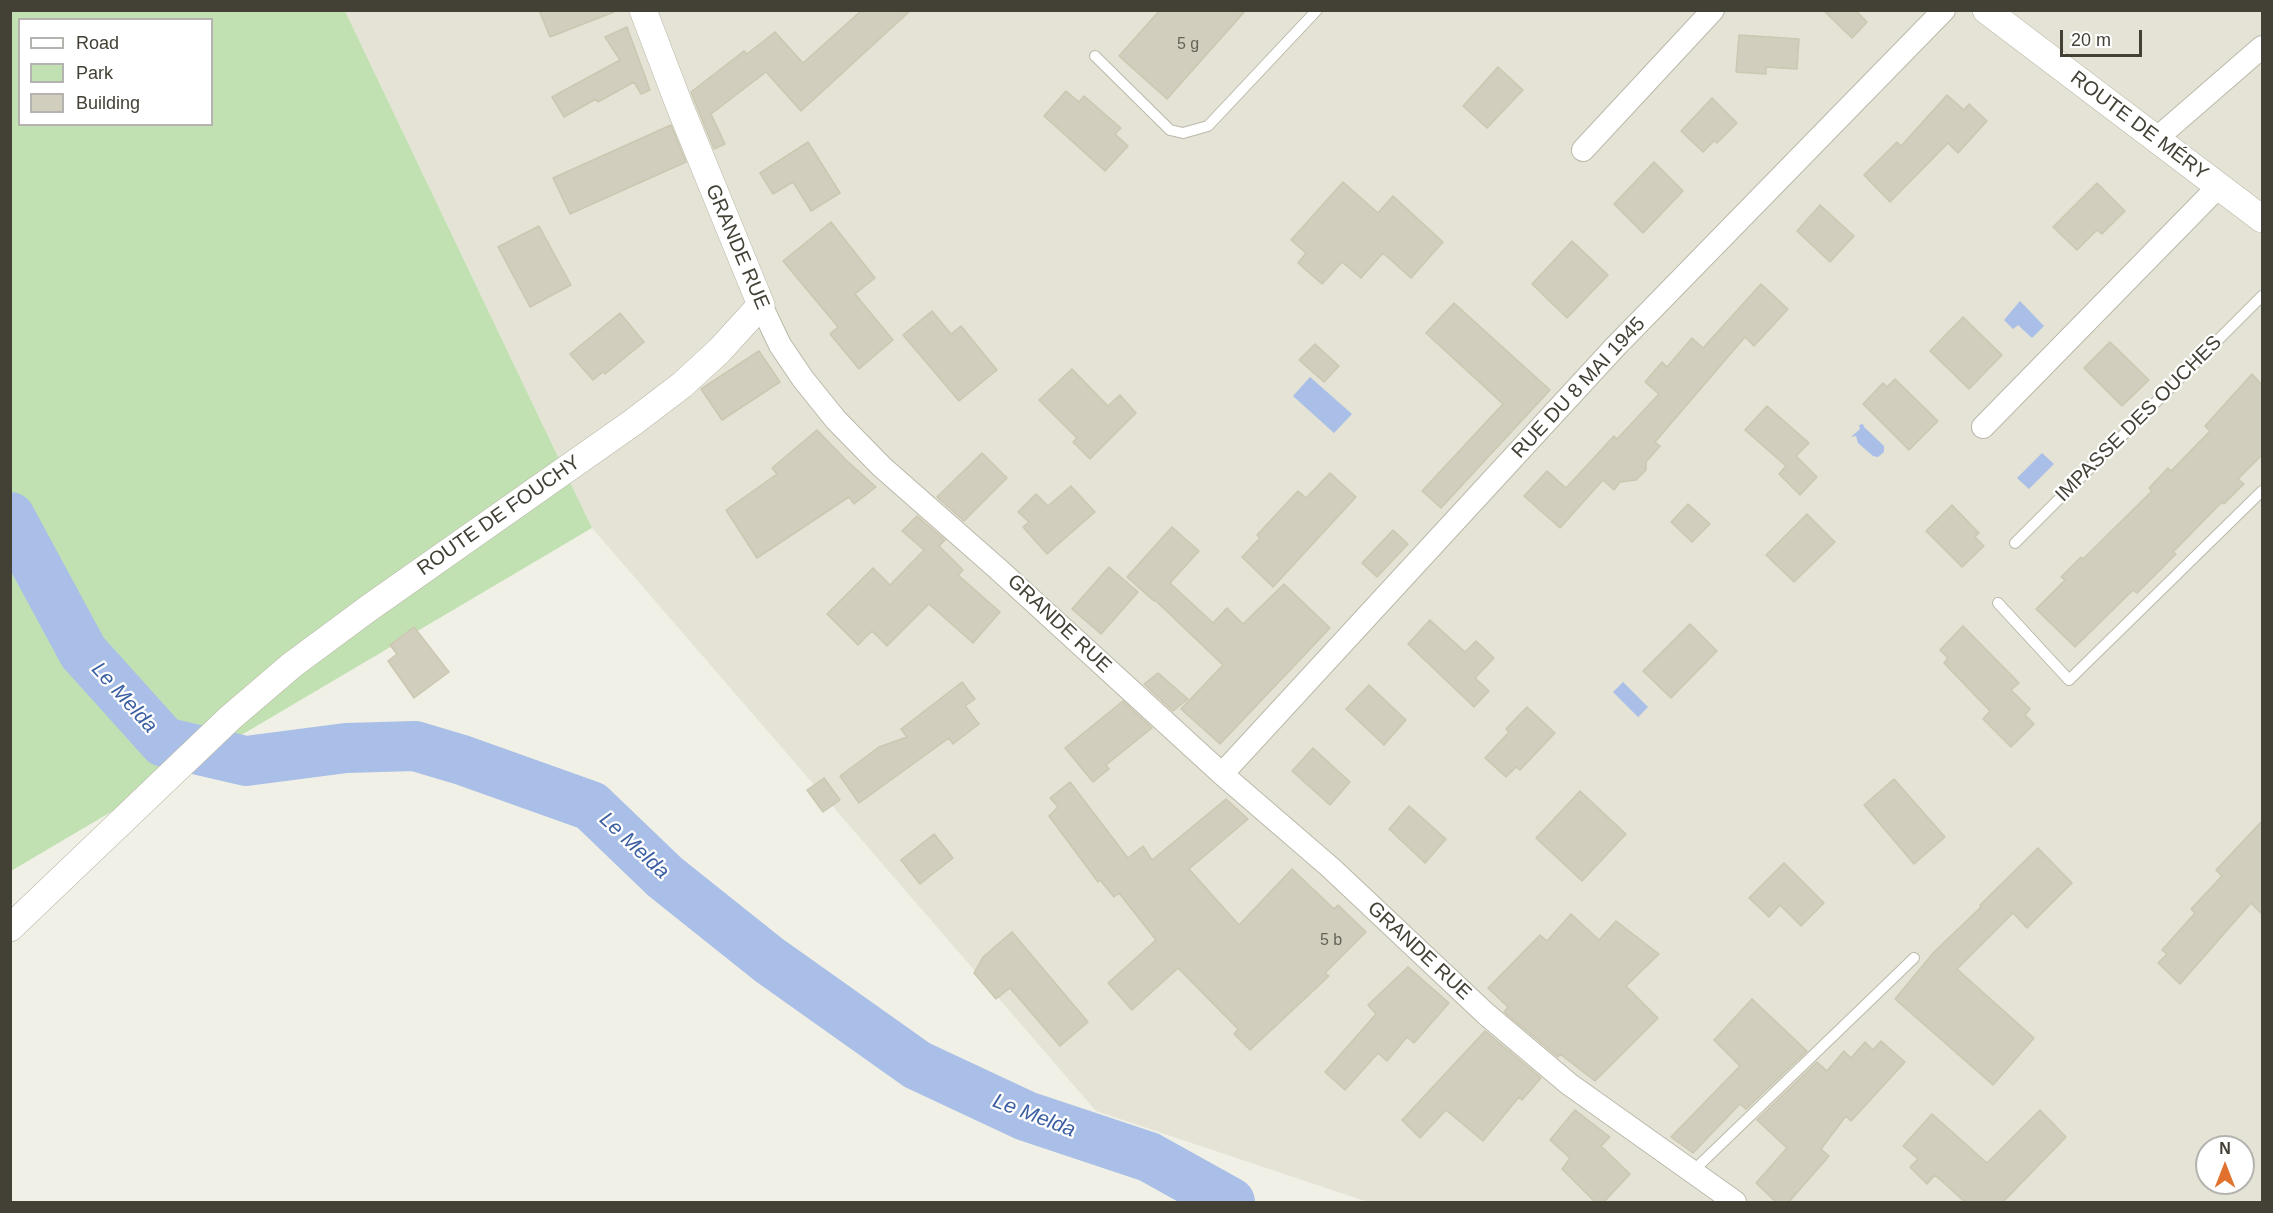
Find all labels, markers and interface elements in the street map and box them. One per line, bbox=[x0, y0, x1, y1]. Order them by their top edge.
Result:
legend bbox=[18, 18, 213, 126]
scale bar bbox=[2063, 18, 2146, 56]
text: 20 m bbox=[2071, 30, 2111, 50]
text: Road bbox=[76, 33, 119, 53]
house number: 5 g bbox=[1177, 35, 1199, 55]
text: Park bbox=[76, 63, 113, 83]
street label: ROUTE DE MÉRY bbox=[2065, 66, 2213, 186]
text: Building bbox=[76, 93, 140, 113]
street label: GRANDE RUE bbox=[700, 181, 774, 313]
street label: RUE DU 8 MAI 1945 bbox=[1507, 312, 1651, 464]
street label: IMPASSE DES OUCHES bbox=[2051, 331, 2227, 507]
street label: ROUTE DE FOUCHY bbox=[413, 451, 585, 581]
street label: GRANDE RUE bbox=[1002, 570, 1116, 678]
water label: Le Melda bbox=[86, 657, 162, 739]
water label: Le Melda bbox=[594, 807, 674, 885]
street label: GRANDE RUE bbox=[1362, 897, 1476, 1005]
house number: 5 b bbox=[1320, 931, 1342, 951]
water label: Le Melda bbox=[989, 1089, 1079, 1143]
north arrow bbox=[2195, 1135, 2255, 1195]
text: N bbox=[2219, 1140, 2231, 1157]

